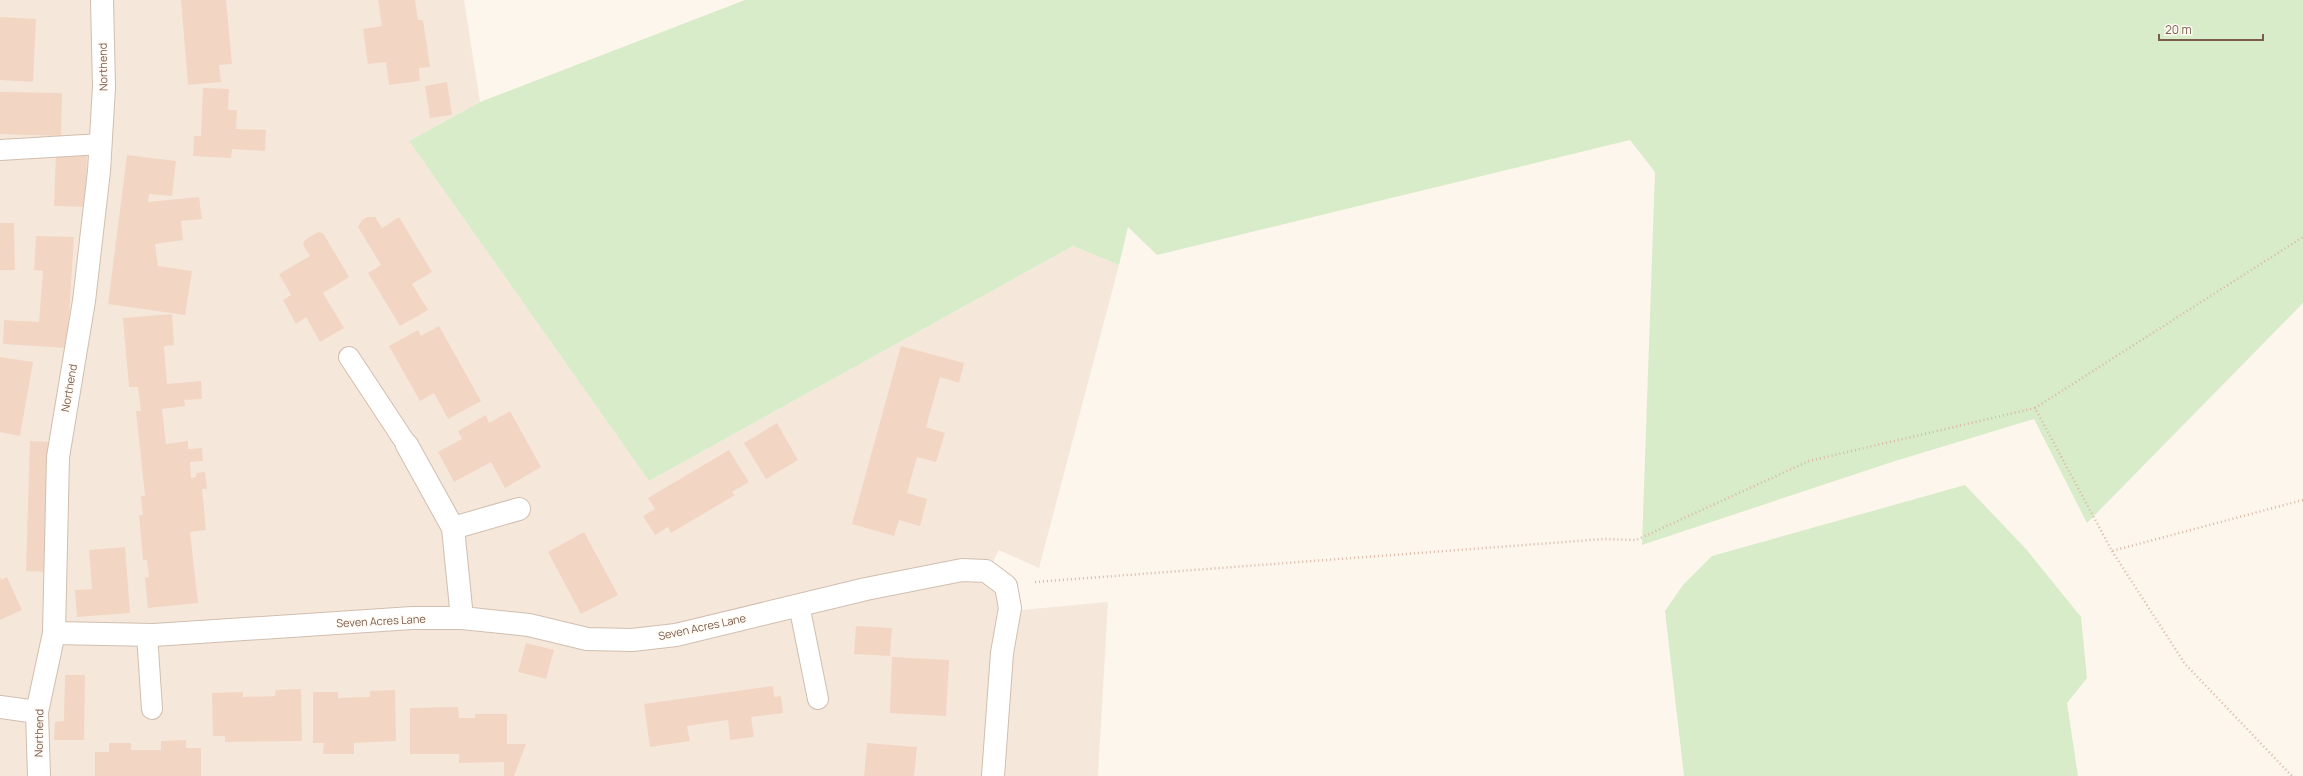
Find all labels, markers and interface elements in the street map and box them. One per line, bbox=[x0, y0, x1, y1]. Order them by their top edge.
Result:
scale bar bbox=[2159, 16, 2263, 42]
text: 20 m bbox=[2165, 21, 2192, 38]
street label: Northend bbox=[95, 43, 110, 91]
street label: Northend bbox=[57, 363, 80, 413]
street label: Seven Acres Lane bbox=[657, 610, 748, 643]
street label: Seven Acres Lane bbox=[336, 611, 427, 630]
street label: Northend bbox=[31, 709, 46, 757]

